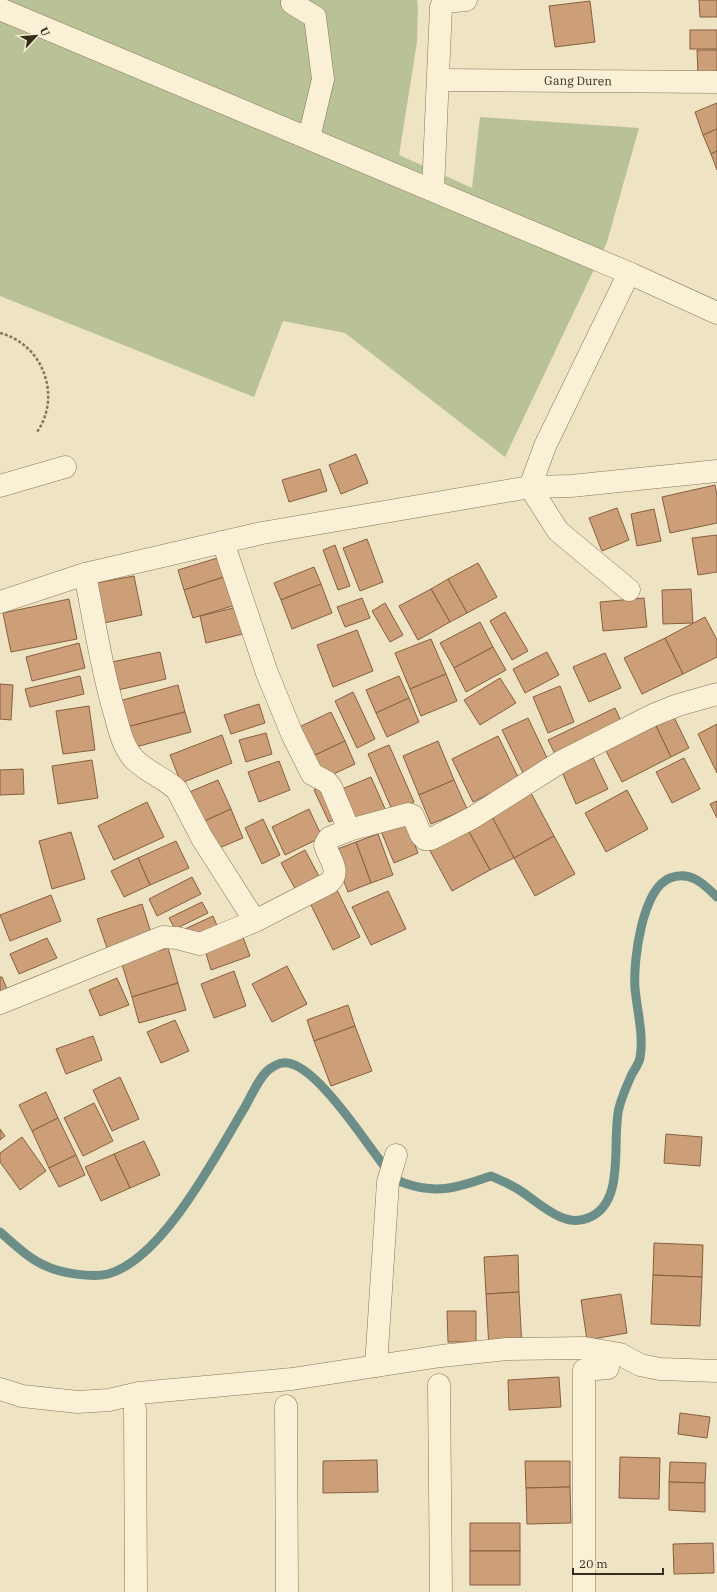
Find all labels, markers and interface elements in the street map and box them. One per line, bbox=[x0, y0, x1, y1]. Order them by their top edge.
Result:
north arrow bbox=[16, 16, 56, 56]
text: U bbox=[37, 25, 53, 39]
street label: Gang Duren bbox=[544, 73, 612, 88]
scale bar bbox=[573, 1550, 663, 1576]
text: 20 m bbox=[579, 1556, 608, 1571]

